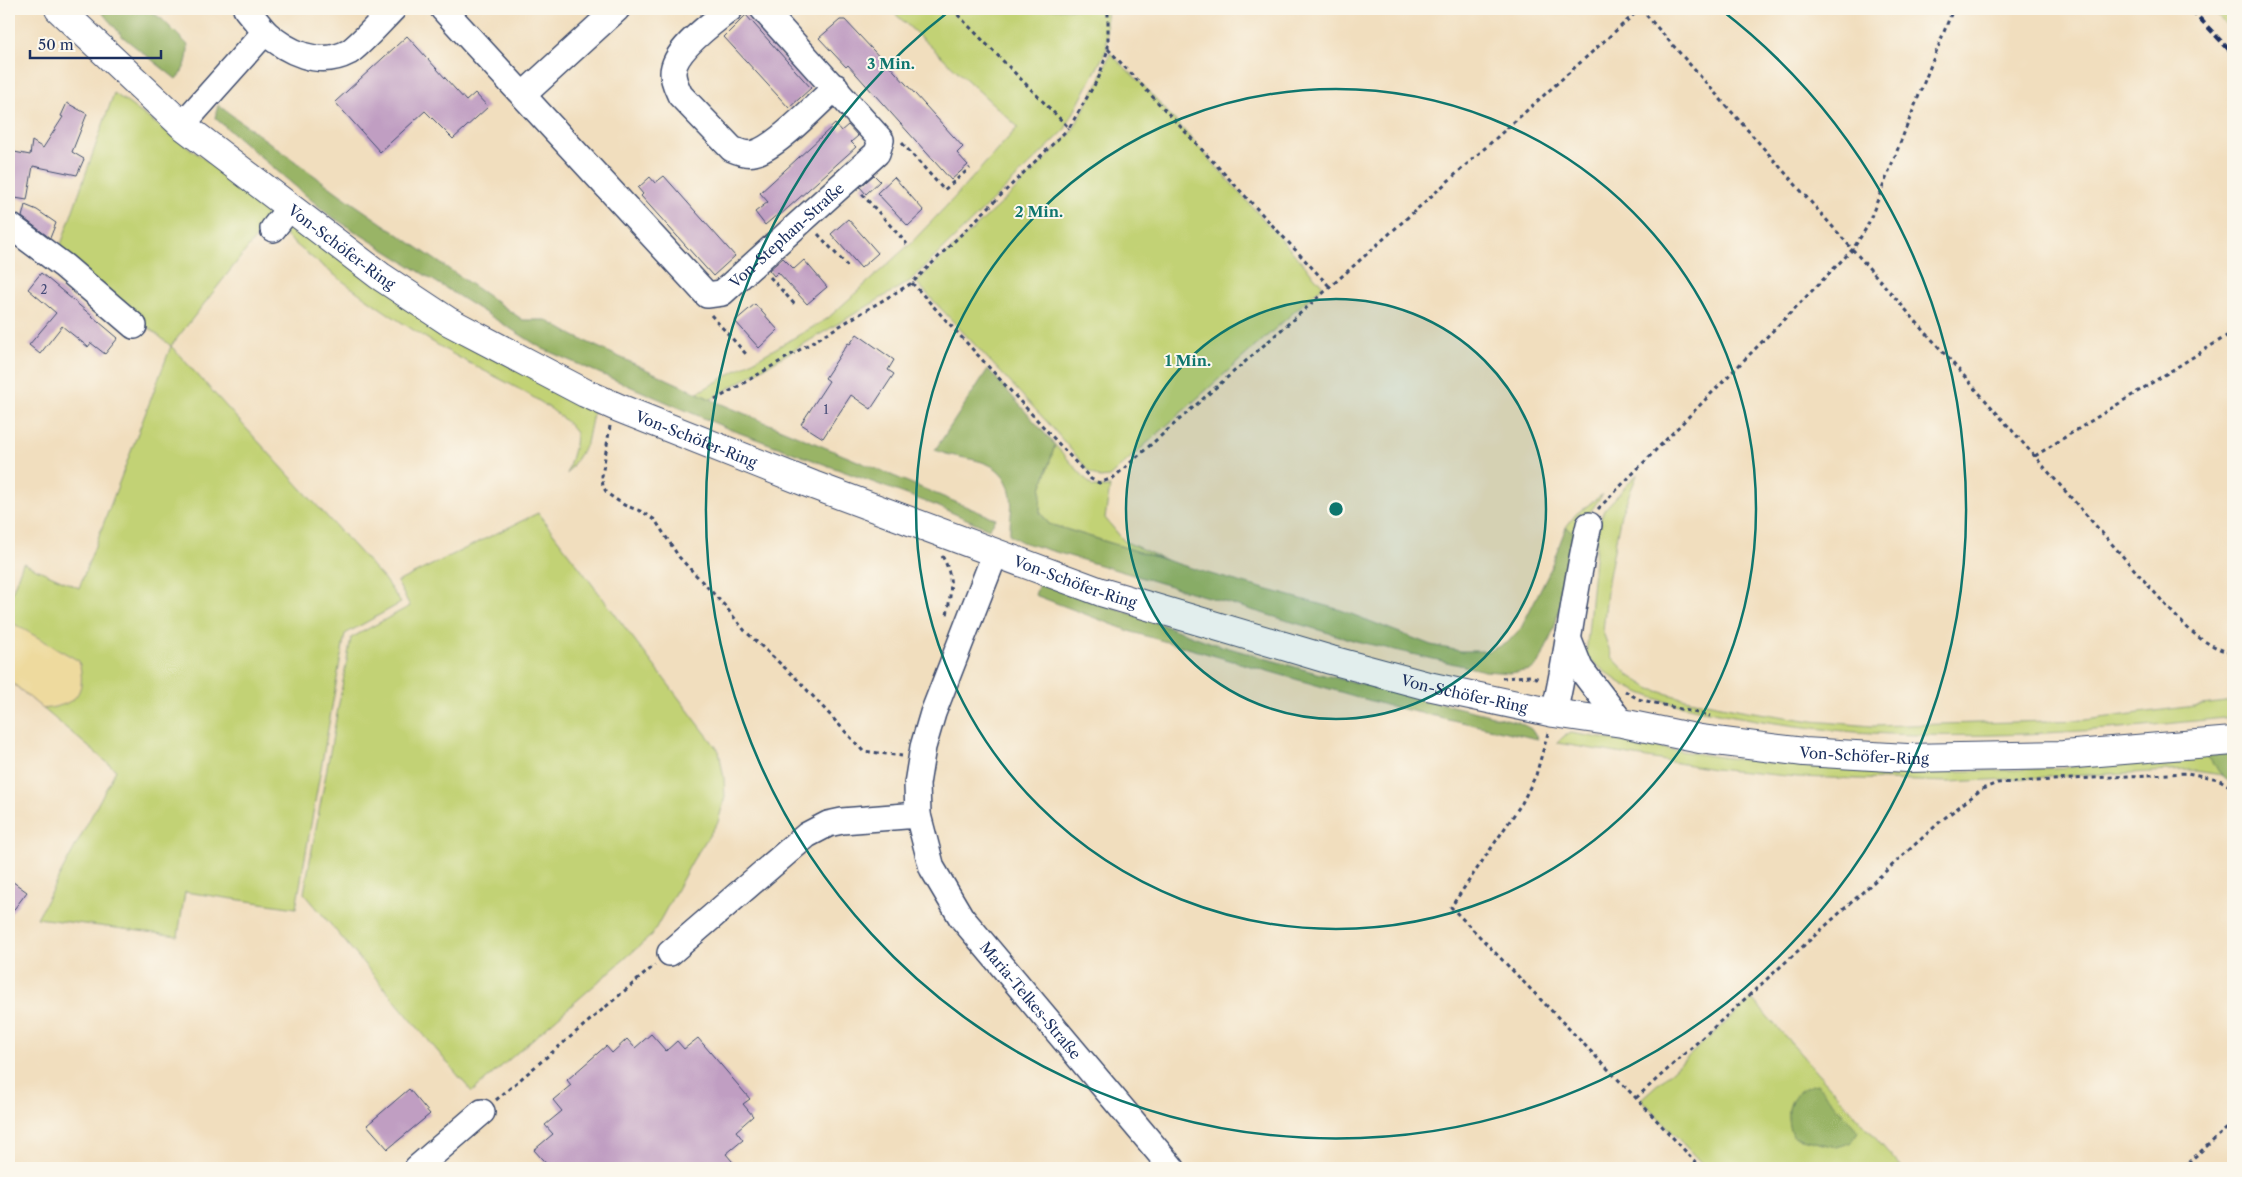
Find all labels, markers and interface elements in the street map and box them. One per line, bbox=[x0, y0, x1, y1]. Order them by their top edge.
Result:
scale bar bbox=[30, 28, 161, 60]
text: 50 m bbox=[38, 35, 74, 54]
text: 3 Min. bbox=[867, 54, 915, 73]
street label: Von-Stephan-Straße bbox=[724, 178, 848, 292]
street label: Von-Schöfer-Ring bbox=[284, 199, 399, 293]
text: 2 Min. bbox=[1015, 202, 1063, 221]
house number: 2 bbox=[41, 282, 48, 297]
text: 1 Min. bbox=[1165, 351, 1211, 370]
house number: 1 bbox=[823, 402, 829, 417]
street label: Von-Schöfer-Ring bbox=[632, 406, 760, 472]
centre of rings bbox=[1327, 500, 1345, 518]
street label: Von-Schöfer-Ring bbox=[1010, 551, 1139, 612]
street label: Von-Schöfer-Ring bbox=[1398, 669, 1530, 717]
street label: Von-Schöfer-Ring bbox=[1798, 742, 1929, 768]
street label: Maria-Telkes-Straße bbox=[976, 938, 1086, 1063]

